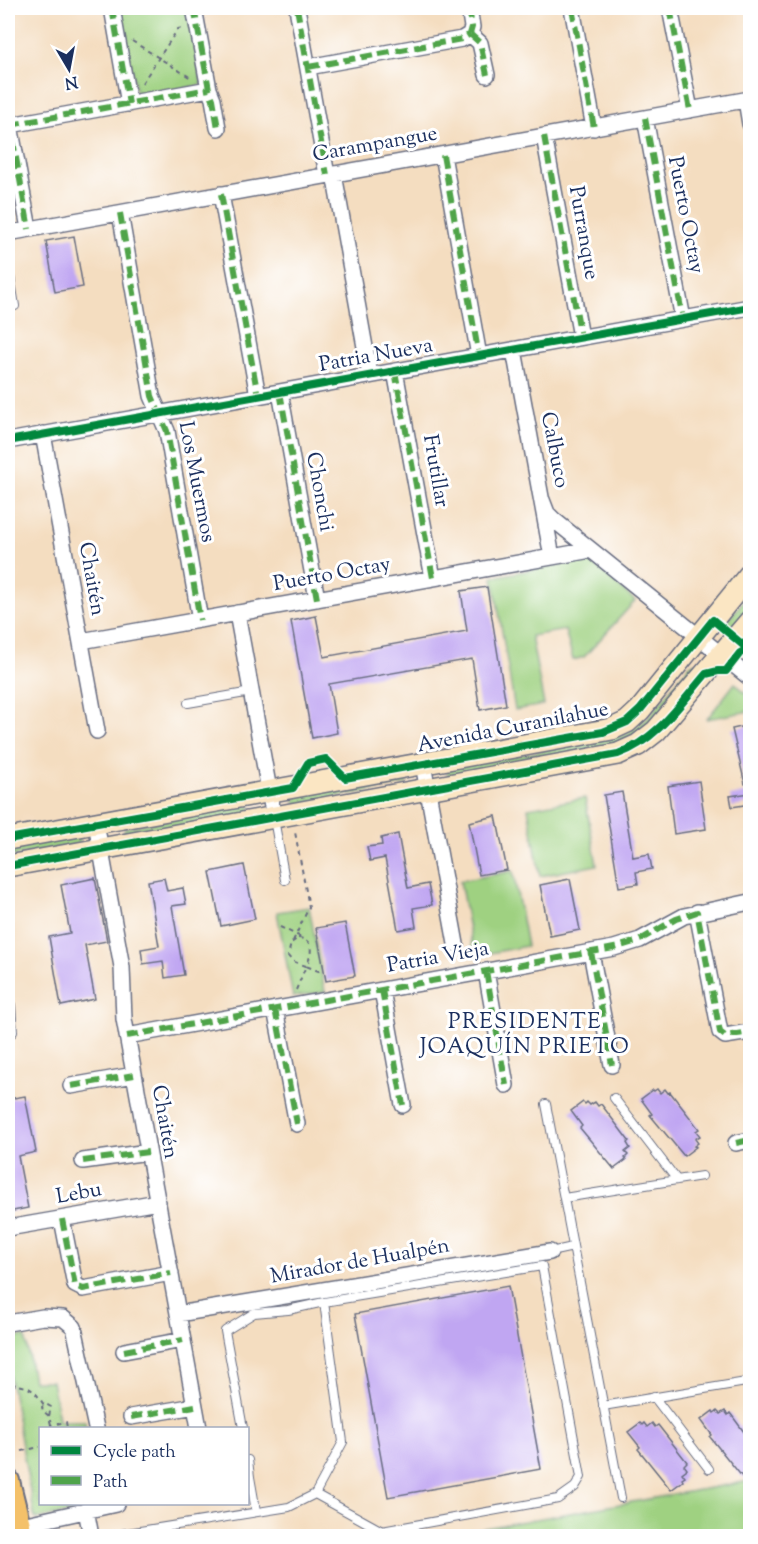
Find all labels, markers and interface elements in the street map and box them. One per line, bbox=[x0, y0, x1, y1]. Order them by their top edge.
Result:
north arrow bbox=[39, 39, 99, 99]
text: N bbox=[63, 69, 79, 94]
street label: Carampangue bbox=[310, 119, 440, 171]
street label: Puerto Octay bbox=[659, 154, 711, 277]
street label: Purranque bbox=[560, 184, 606, 282]
street label: Patria Nueva bbox=[317, 331, 436, 381]
street label: Calbuco bbox=[532, 409, 576, 491]
street label: Los Muermos bbox=[170, 419, 222, 545]
street label: Frutillar bbox=[414, 432, 456, 510]
street label: Chonchi bbox=[297, 450, 341, 534]
street label: Chaitén bbox=[70, 540, 112, 618]
street label: Puerto Octay bbox=[271, 550, 394, 600]
street label: Avenida Curanilahue bbox=[415, 695, 611, 761]
street label: Patria Vieja bbox=[385, 934, 492, 982]
district label: PRESIDENTE JOAQUÍN PRIETO bbox=[419, 1007, 630, 1064]
street label: Chaitén bbox=[143, 1083, 185, 1161]
street label: Lebu bbox=[54, 1175, 104, 1213]
street label: Mirador de Hualpén bbox=[268, 1231, 452, 1293]
legend bbox=[39, 1427, 249, 1505]
text: Cycle path bbox=[93, 1440, 176, 1466]
text: Path bbox=[93, 1470, 128, 1496]

